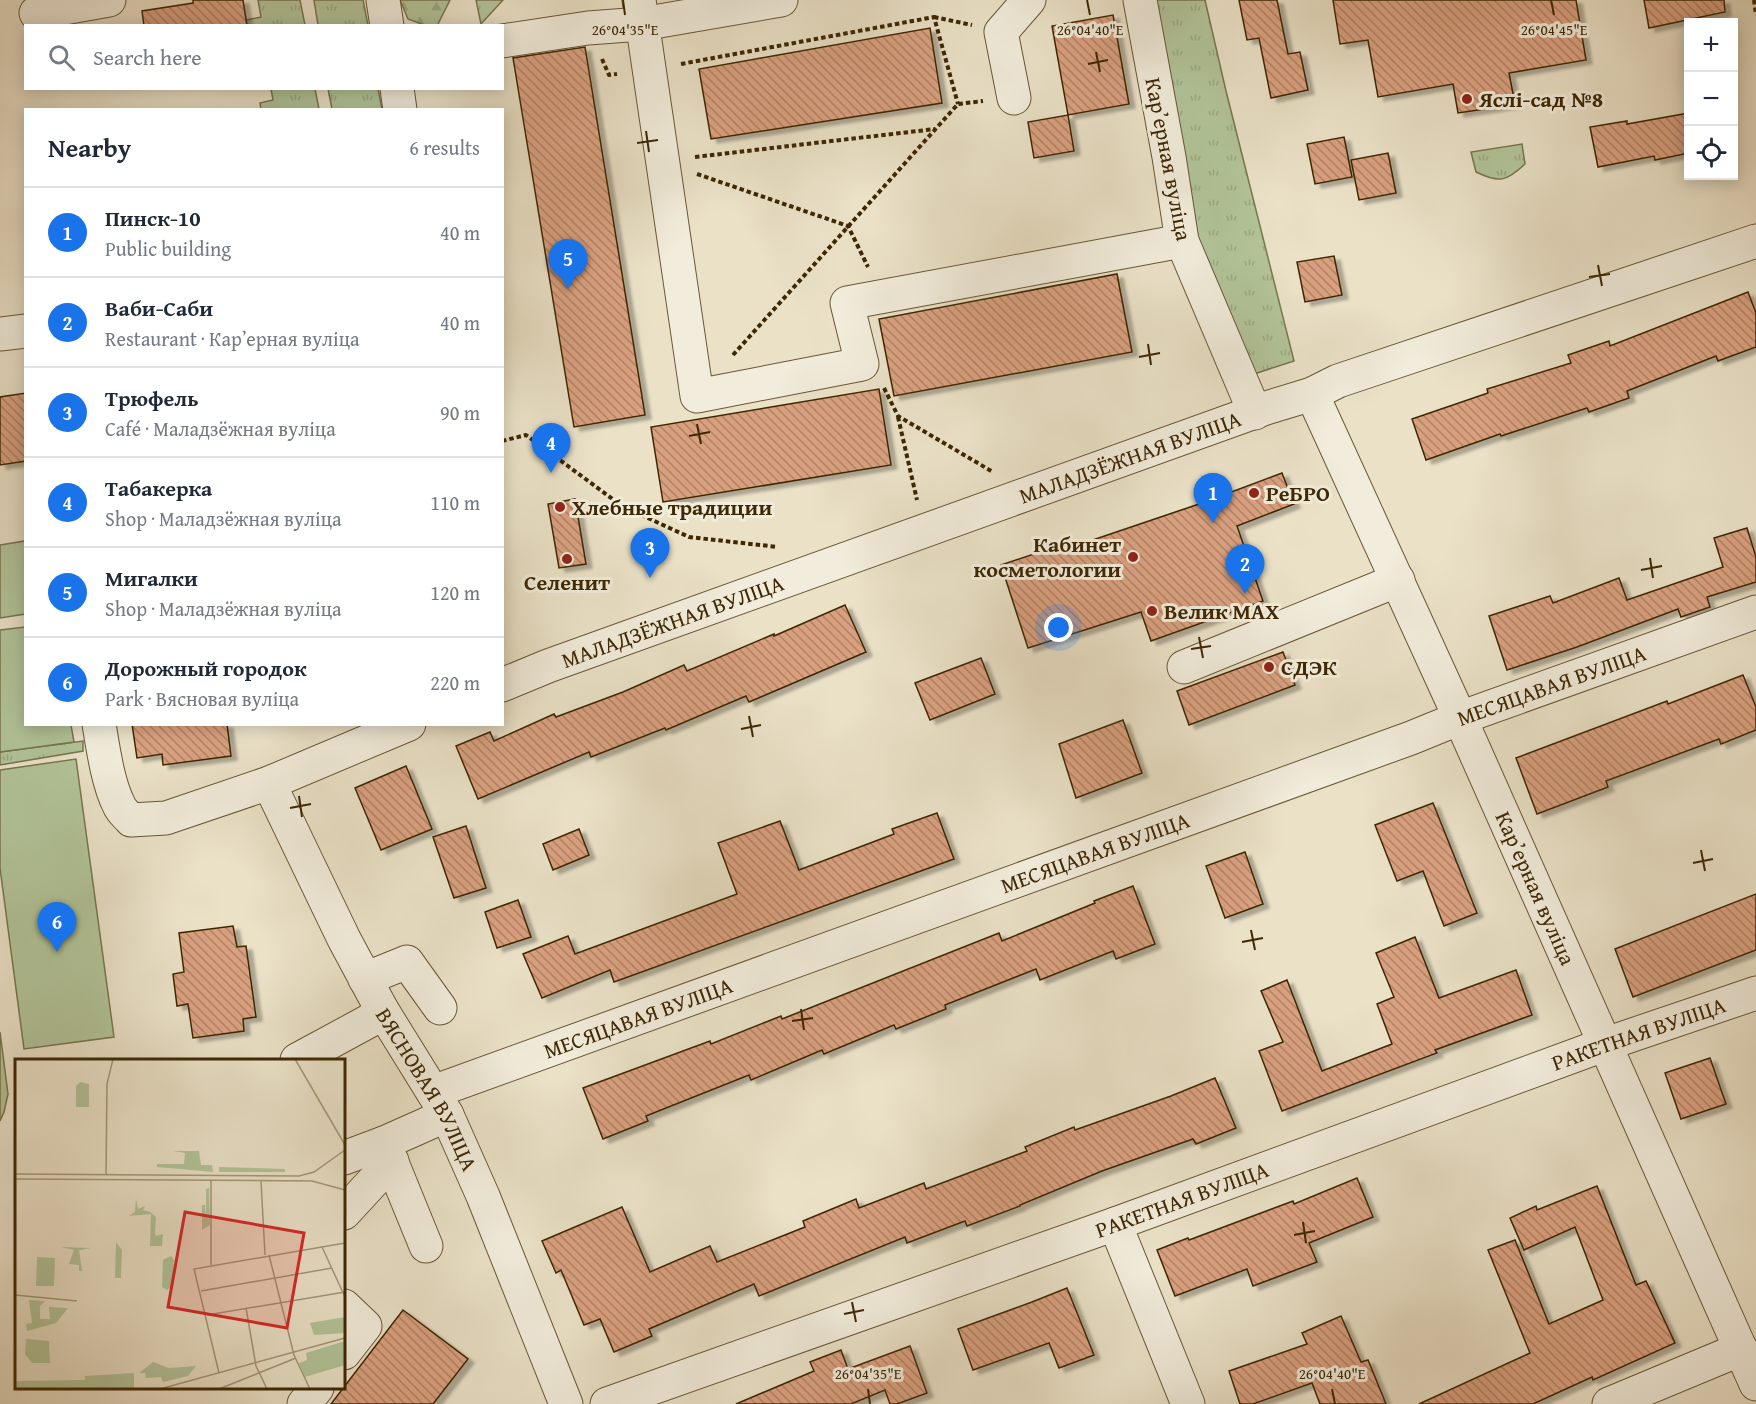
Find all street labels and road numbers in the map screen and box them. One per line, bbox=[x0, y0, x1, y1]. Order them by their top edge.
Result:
street label: Карʼерная вуліца bbox=[1137, 75, 1201, 244]
street label: МАЛАДЗЁЖНАЯ ВУЛІЦА bbox=[1014, 402, 1246, 512]
street label: МАЛАДЗЁЖНАЯ ВУЛІЦА bbox=[557, 566, 789, 676]
street label: МЕСЯЦАВАЯ ВУЛІЦА bbox=[1452, 637, 1651, 734]
street label: МЕСЯЦАВАЯ ВУЛІЦА bbox=[996, 803, 1194, 901]
street label: Карʼерная вуліца bbox=[1488, 806, 1585, 971]
street label: МЕСЯЦАВАЯ ВУЛІЦА bbox=[539, 969, 737, 1067]
street label: РАКЕТНАЯ ВУЛІЦА bbox=[1547, 988, 1730, 1079]
street label: ВЯСНОВАЯ ВУЛІЦА bbox=[368, 1001, 486, 1176]
street label: РАКЕТНАЯ ВУЛІЦА bbox=[1091, 1153, 1273, 1246]

